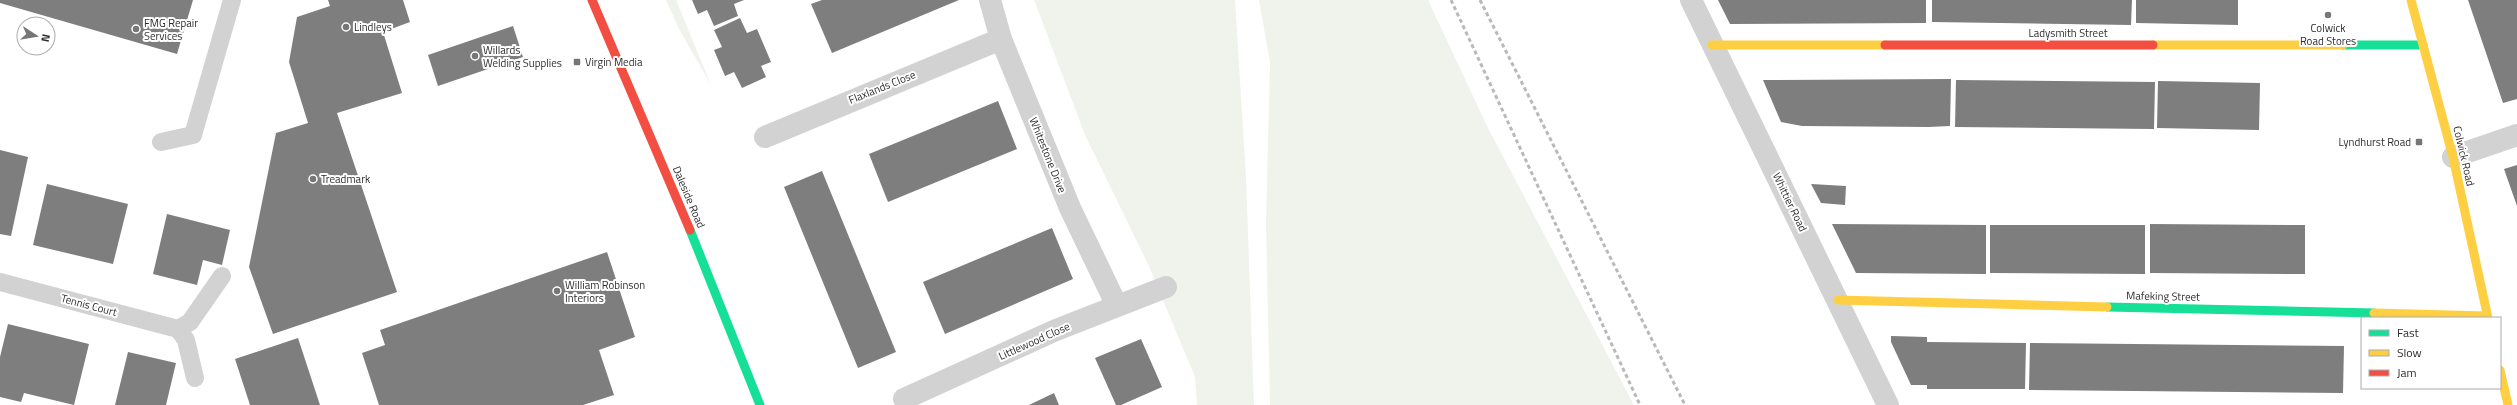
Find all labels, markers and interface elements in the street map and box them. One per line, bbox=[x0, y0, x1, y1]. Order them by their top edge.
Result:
marker: Colwick Road Stores bbox=[2323, 10, 2333, 20]
place label: FMG Repair Services bbox=[144, 15, 198, 44]
north arrow bbox=[16, 16, 56, 56]
place label: Lindleys bbox=[354, 19, 392, 35]
place label: Colwick Road Stores bbox=[2300, 20, 2356, 49]
marker: Lindleys bbox=[341, 22, 351, 32]
marker: FMG Repair Services bbox=[131, 24, 141, 34]
street label: Ladysmith Street bbox=[2028, 25, 2108, 41]
text: N bbox=[37, 33, 54, 43]
place label: Willards Welding Supplies bbox=[483, 42, 562, 71]
marker: Willards Welding Supplies bbox=[470, 51, 480, 61]
place label: Virgin Media bbox=[585, 54, 643, 70]
marker: Virgin Media bbox=[572, 57, 582, 67]
street label: Flaxlands Close bbox=[846, 66, 918, 108]
street label: Whitestone Drive bbox=[1026, 115, 1071, 196]
street label: Colwick Road bbox=[2449, 124, 2479, 188]
place label: Lyndhurst Road bbox=[2338, 134, 2411, 150]
marker: Lyndhurst Road bbox=[2414, 137, 2424, 147]
street label: Daleside Road bbox=[669, 164, 709, 231]
street label: Whittier Road bbox=[1769, 170, 1811, 234]
place label: Treadmark bbox=[321, 171, 371, 187]
marker: Treadmark bbox=[308, 174, 318, 184]
place label: William Robinson Interiors bbox=[565, 277, 645, 306]
marker: William Robinson Interiors bbox=[552, 286, 562, 296]
street label: Mafeking Street bbox=[2126, 287, 2200, 305]
street label: Tennis Court bbox=[59, 290, 119, 320]
legend bbox=[2361, 317, 2501, 389]
street label: Littlewood Close bbox=[996, 318, 1073, 364]
text: Fast bbox=[2397, 323, 2420, 342]
text: Slow bbox=[2397, 343, 2422, 362]
text: Jam bbox=[2397, 363, 2417, 382]

